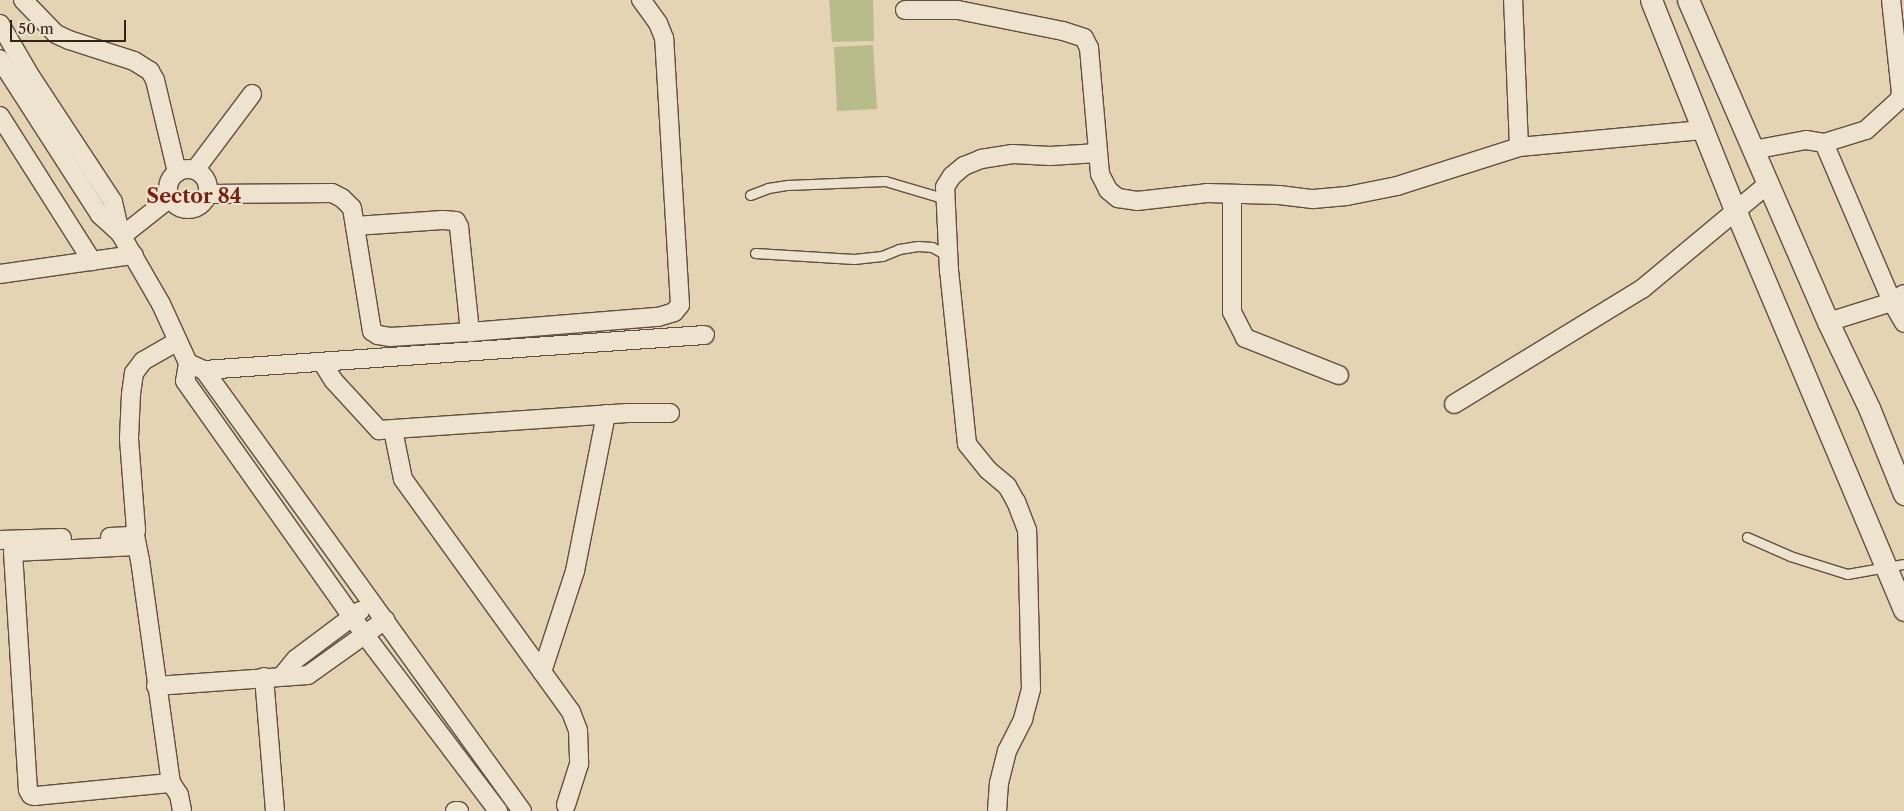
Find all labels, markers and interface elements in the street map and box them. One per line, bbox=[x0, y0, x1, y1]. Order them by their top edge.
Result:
scale bar bbox=[12, 10, 129, 42]
text: 50 m bbox=[18, 19, 54, 38]
district label: Sector 84 bbox=[146, 184, 242, 208]

